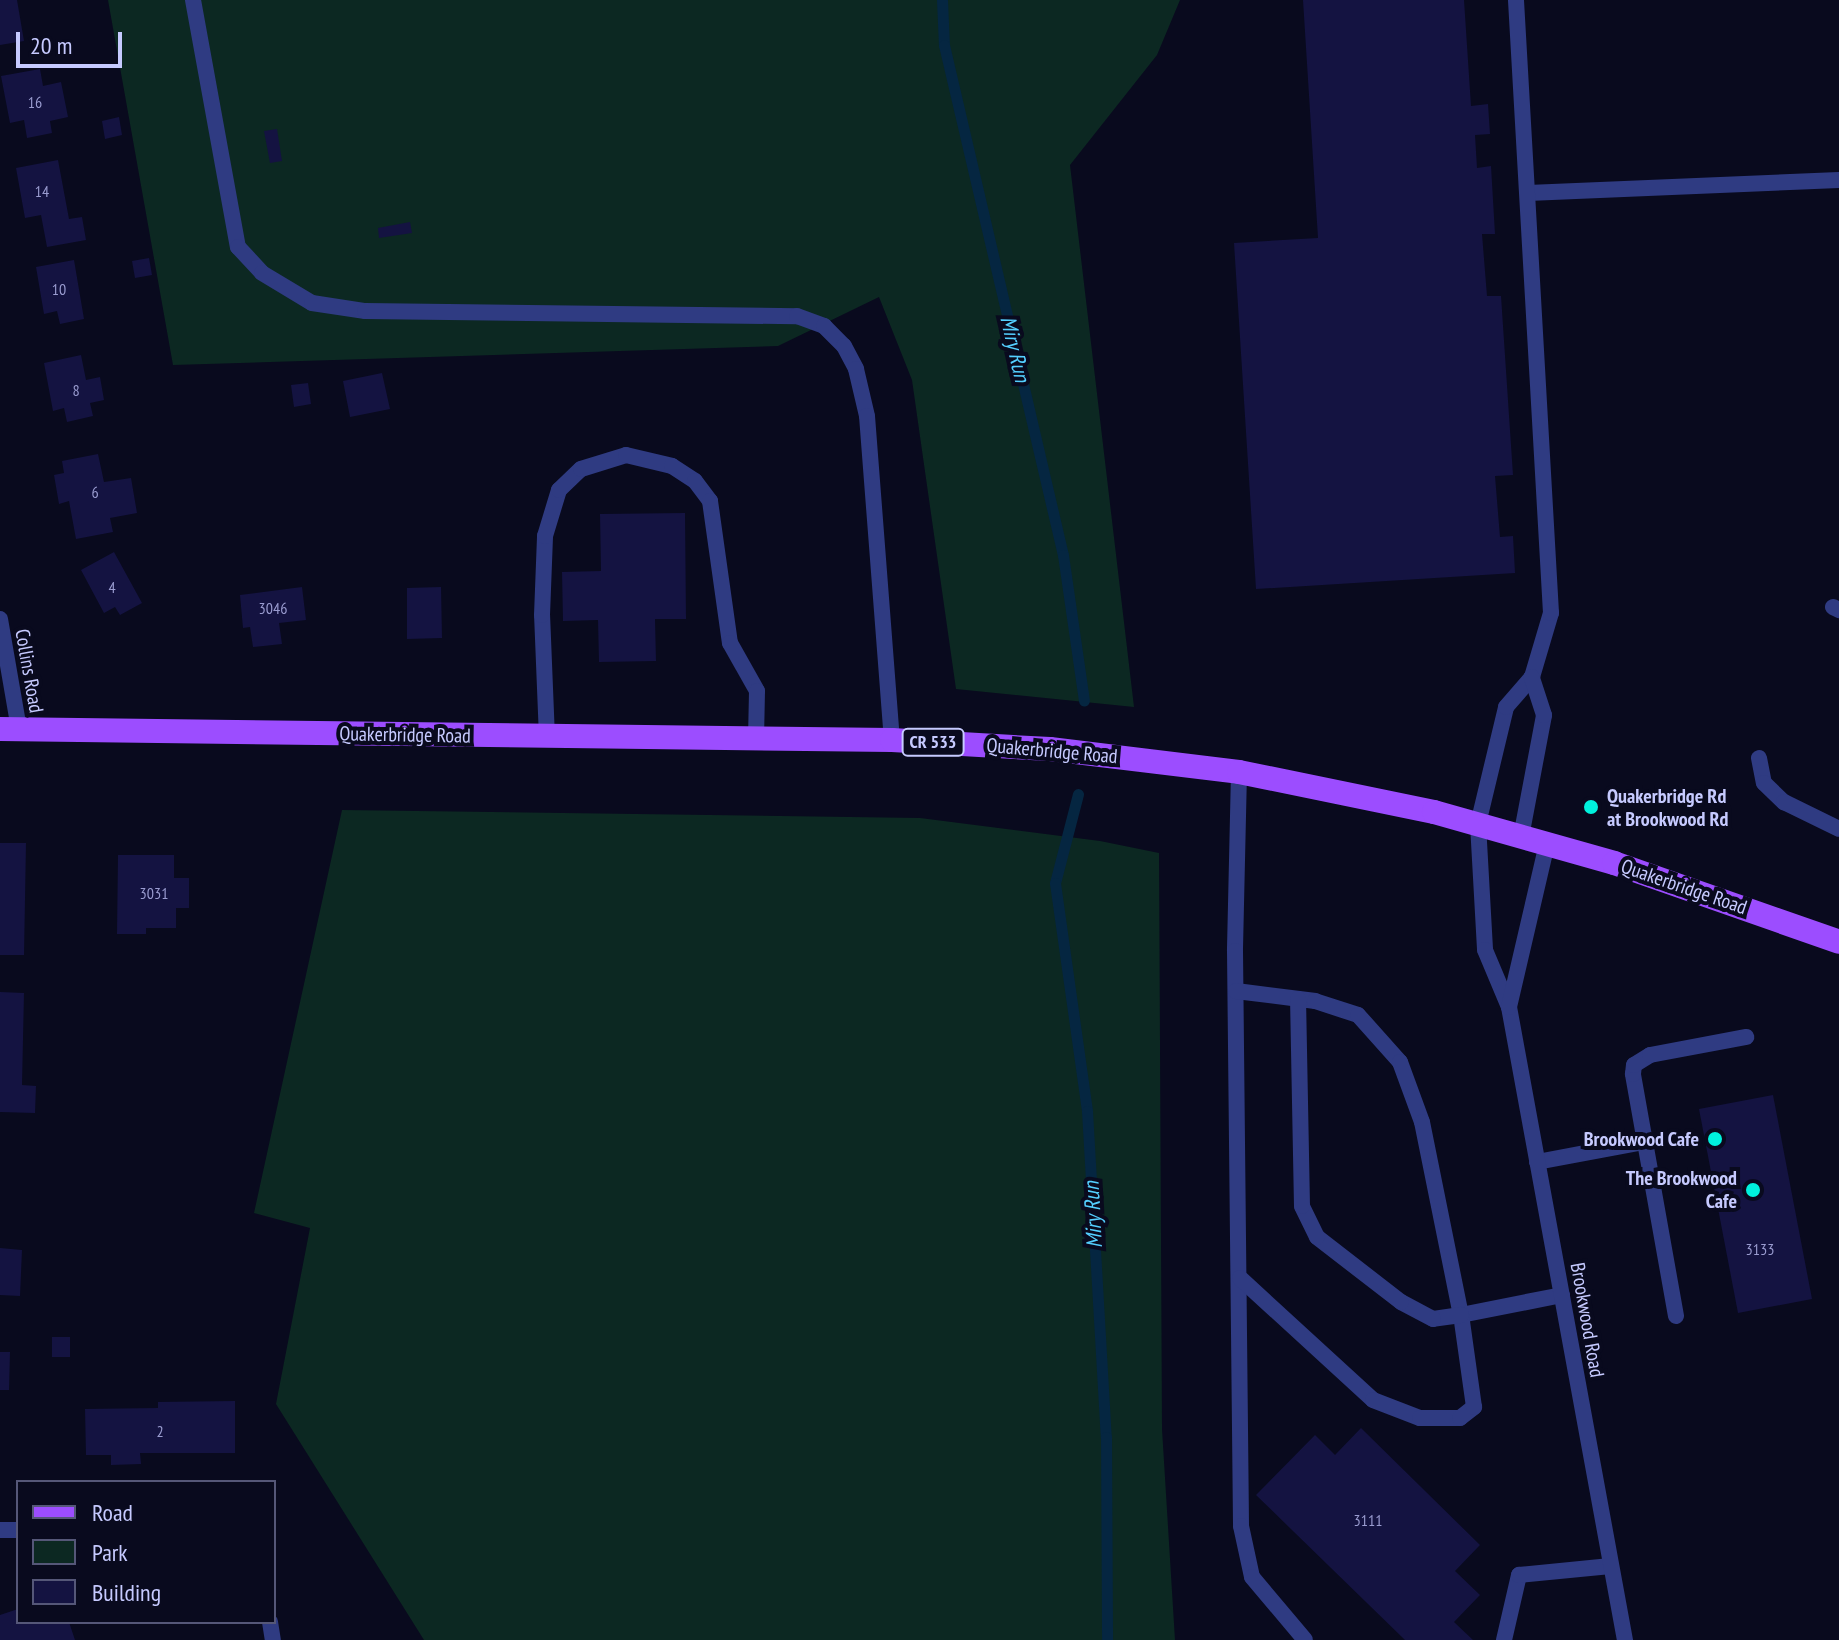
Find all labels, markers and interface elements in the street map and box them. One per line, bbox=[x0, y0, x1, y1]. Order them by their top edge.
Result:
scale bar bbox=[20, 16, 126, 66]
text: 20 m bbox=[30, 30, 72, 61]
house number: 16 bbox=[28, 92, 42, 112]
house number: 14 bbox=[35, 181, 49, 201]
house number: 10 bbox=[52, 279, 66, 299]
water label: Miry Run bbox=[995, 313, 1035, 385]
house number: 8 bbox=[72, 380, 80, 400]
house number: 6 bbox=[91, 482, 99, 502]
house number: 4 bbox=[108, 577, 116, 597]
house number: 3046 bbox=[259, 598, 287, 618]
street label: Collins Road bbox=[10, 627, 48, 715]
street label: Quakerbridge Road bbox=[339, 722, 471, 748]
road number: CR 533 bbox=[901, 728, 965, 756]
street label: Quakerbridge Road bbox=[986, 733, 1118, 769]
place label: Quakerbridge Rd at Brookwood Rd bbox=[1607, 784, 1728, 831]
marker: Quakerbridge Rd at Brookwood Rd bbox=[1582, 798, 1600, 816]
street label: Quakerbridge Road bbox=[1618, 854, 1750, 920]
house number: 3031 bbox=[140, 883, 168, 903]
place label: Brookwood Cafe bbox=[1584, 1127, 1699, 1151]
marker: Brookwood Cafe bbox=[1706, 1130, 1724, 1148]
place label: The Brookwood Cafe bbox=[1626, 1166, 1737, 1213]
water label: Miry Run bbox=[1078, 1181, 1108, 1249]
marker: The Brookwood Cafe bbox=[1744, 1181, 1762, 1199]
house number: 3133 bbox=[1746, 1239, 1774, 1259]
street label: Brookwood Road bbox=[1565, 1261, 1609, 1379]
house number: 2 bbox=[156, 1421, 164, 1441]
legend bbox=[16, 1480, 276, 1624]
text: Road bbox=[92, 1497, 133, 1528]
house number: 3111 bbox=[1354, 1510, 1382, 1530]
text: Park bbox=[92, 1537, 128, 1568]
text: Building bbox=[92, 1577, 161, 1608]

